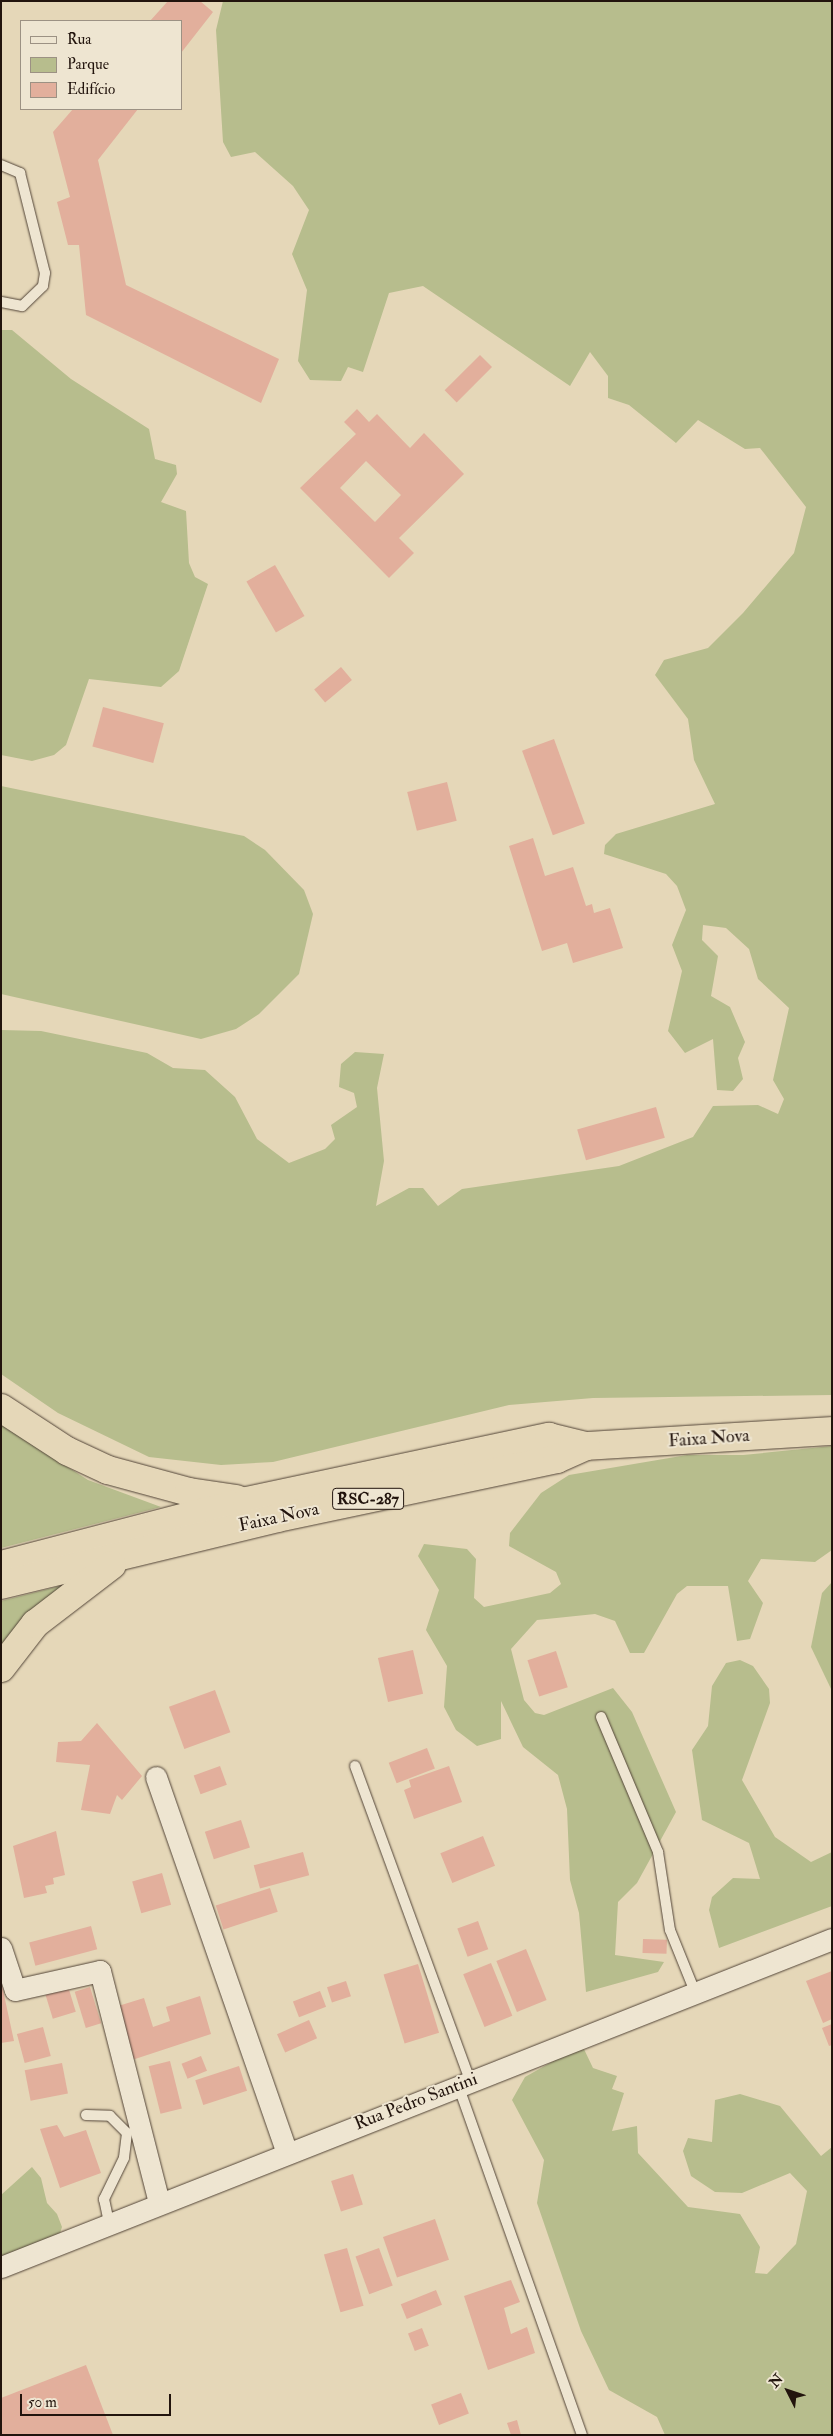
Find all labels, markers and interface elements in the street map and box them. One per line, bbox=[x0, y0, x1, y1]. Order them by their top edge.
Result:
legend bbox=[20, 20, 182, 110]
text: Rua bbox=[67, 30, 92, 49]
text: Parque bbox=[67, 55, 109, 74]
text: Edifício bbox=[67, 80, 115, 99]
street label: Faixa Nova bbox=[668, 1425, 750, 1453]
road number: RSC-287 bbox=[332, 1486, 404, 1512]
street label: Faixa Nova bbox=[237, 1499, 321, 1537]
street label: Rua Pedro Santini bbox=[351, 2069, 481, 2135]
north arrow bbox=[763, 2366, 813, 2416]
text: N bbox=[766, 2371, 787, 2391]
scale bar bbox=[22, 2384, 174, 2416]
text: 50 m bbox=[28, 2393, 57, 2412]

